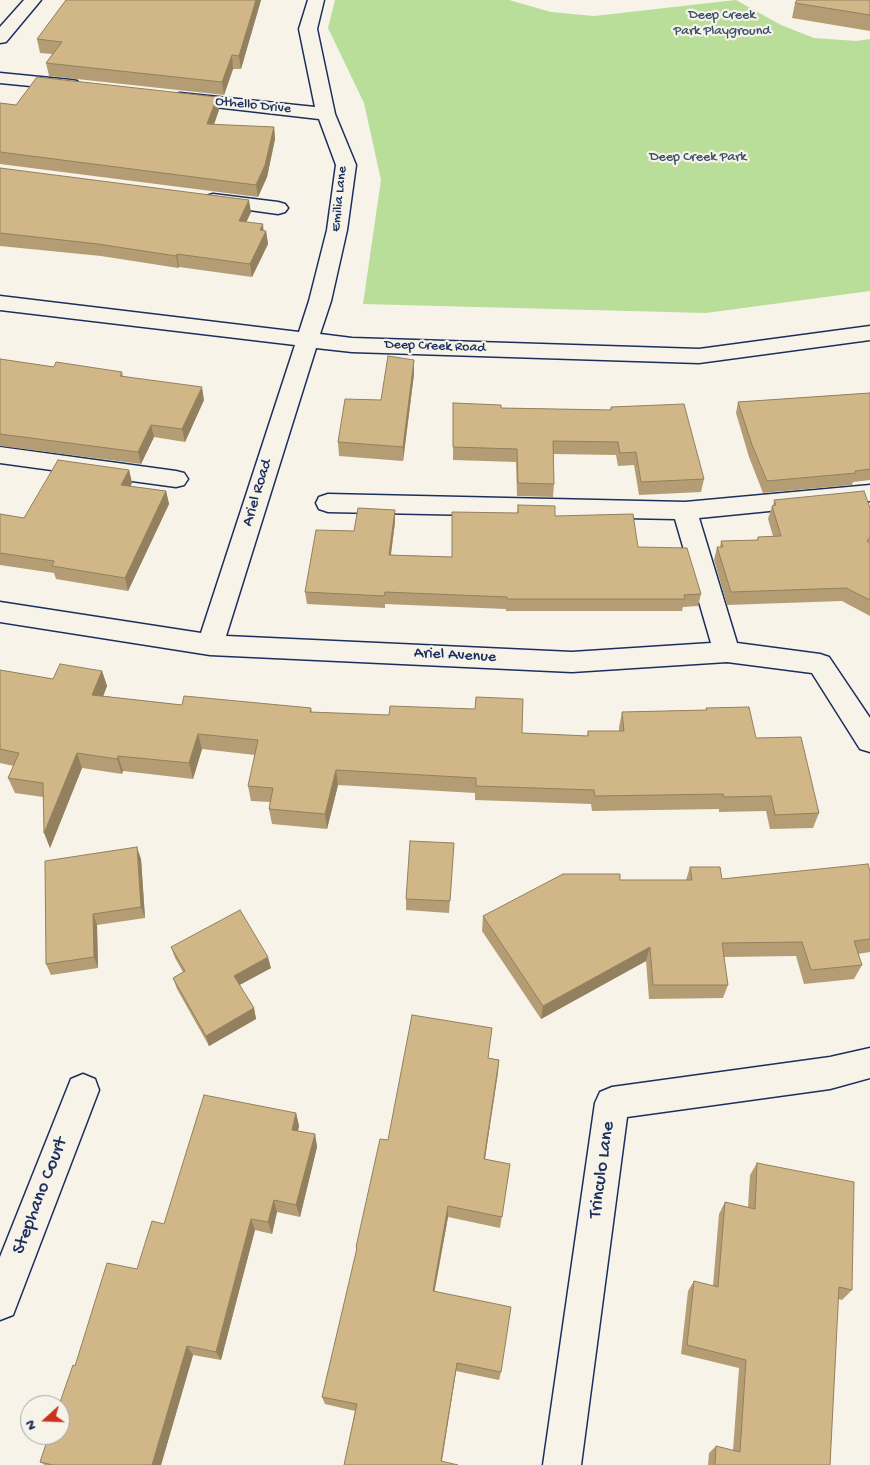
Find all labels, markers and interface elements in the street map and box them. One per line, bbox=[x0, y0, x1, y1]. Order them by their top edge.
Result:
park label: Deep Creek Park Playground bbox=[673, 8, 771, 40]
street label: Othello Drive bbox=[214, 94, 292, 118]
park label: Deep Creek Park bbox=[649, 150, 747, 166]
street label: Emilia Lane bbox=[328, 165, 352, 233]
street label: Deep Creek Road bbox=[384, 337, 486, 357]
street label: Ariel Road bbox=[239, 457, 277, 529]
street label: Ariel Avenue bbox=[413, 644, 497, 668]
street label: Trinculo Lane bbox=[585, 1120, 621, 1220]
street label: Stephano Court bbox=[8, 1134, 74, 1258]
north arrow bbox=[20, 1395, 70, 1445]
text: N bbox=[22, 1418, 41, 1432]

